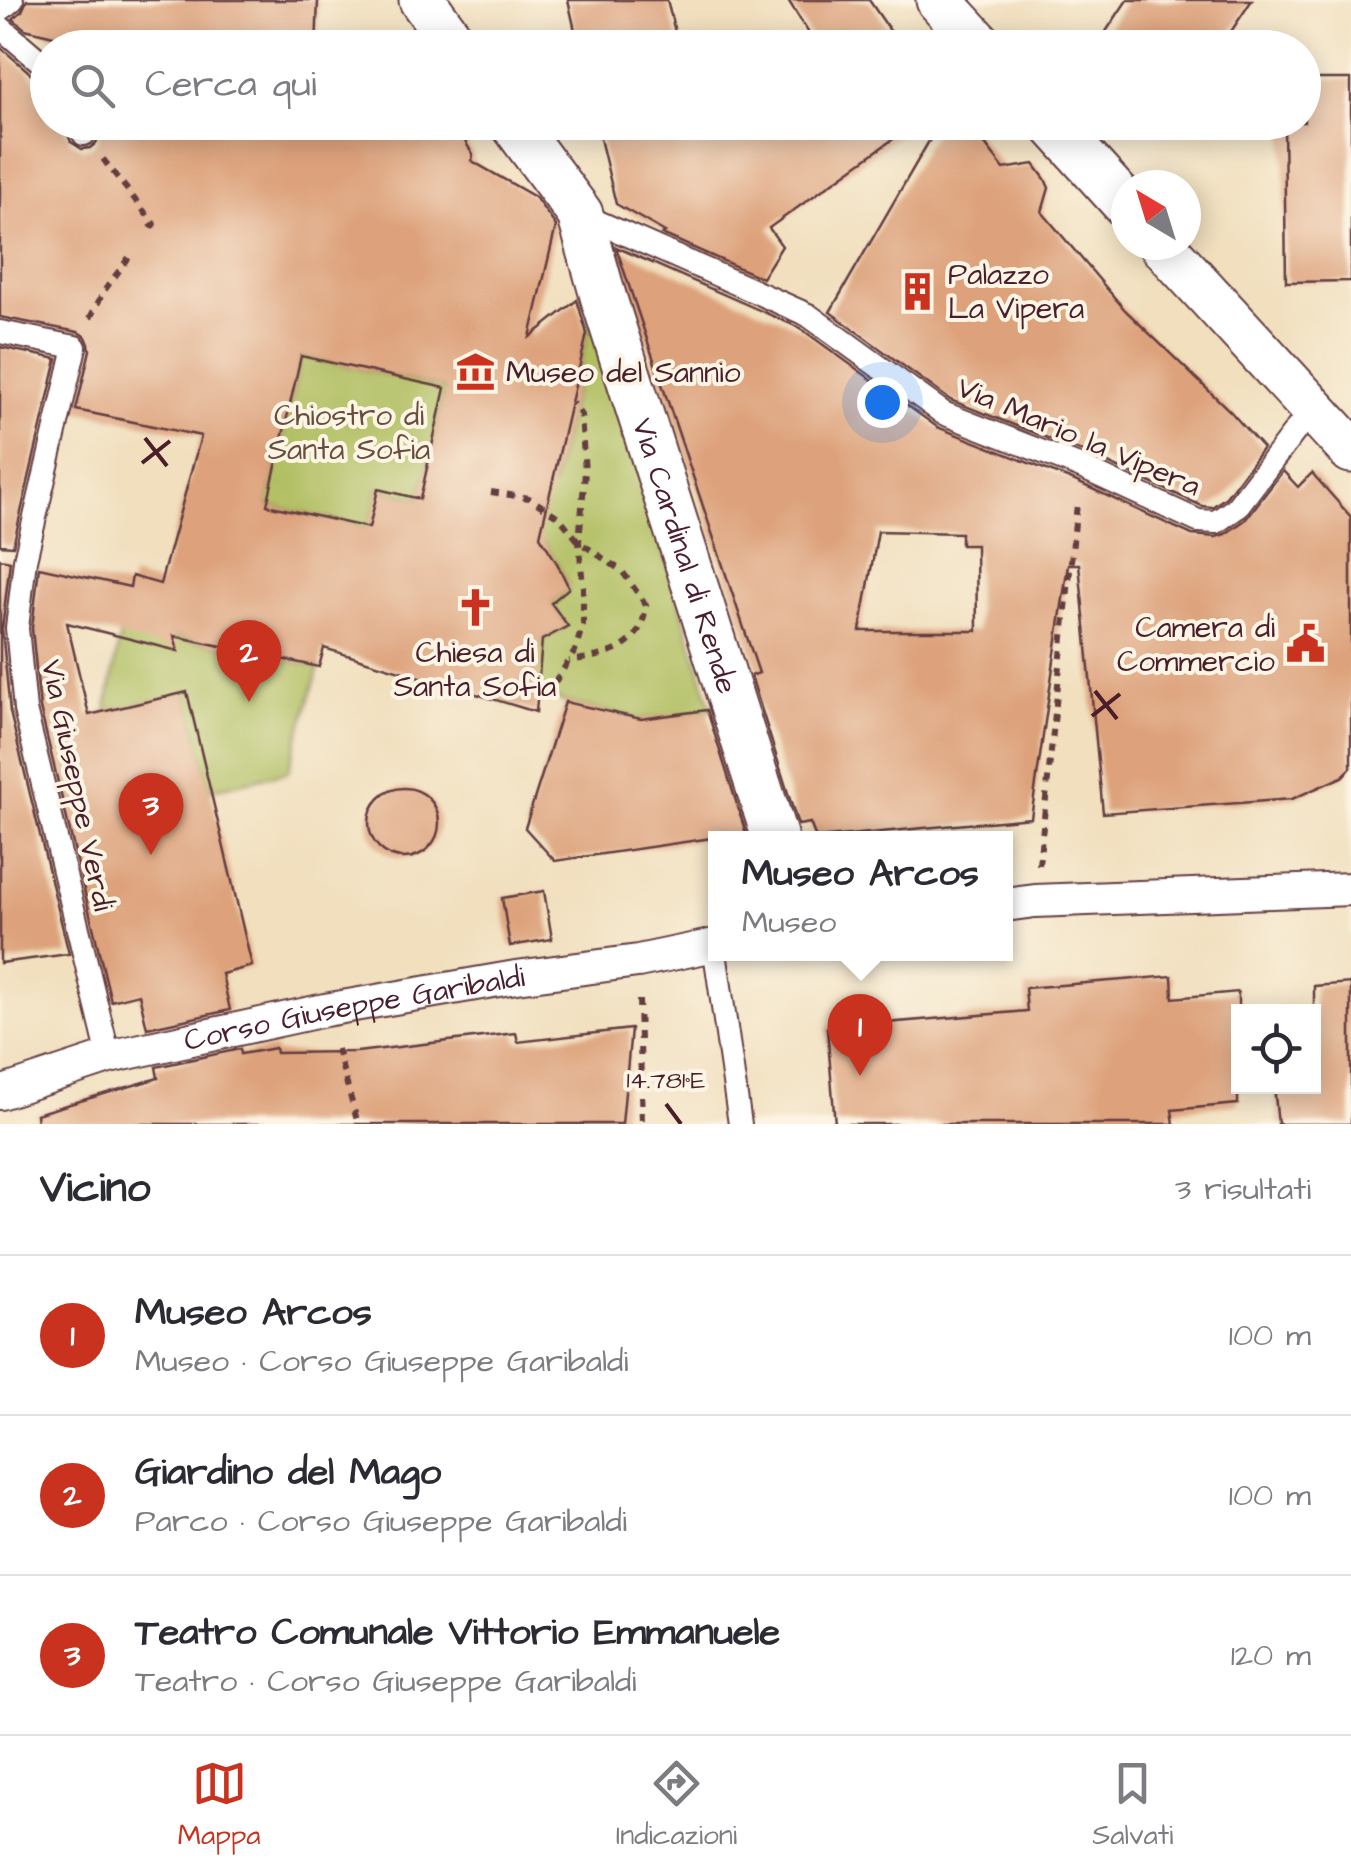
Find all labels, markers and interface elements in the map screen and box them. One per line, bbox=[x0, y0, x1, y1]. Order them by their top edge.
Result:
search box bbox=[30, 30, 1321, 140]
icon: search bbox=[65, 58, 120, 113]
text: Cerca qui bbox=[145, 59, 317, 111]
north arrow bbox=[1111, 170, 1201, 260]
place label: Palazzo La Vipera bbox=[948, 254, 1084, 330]
building icon: Palazzo La Vipera bbox=[897, 270, 939, 312]
museum icon: Museo del Sannio bbox=[455, 351, 497, 393]
place label: Museo del Sannio bbox=[506, 352, 741, 394]
street label: Via Mario la Vipera bbox=[950, 367, 1207, 507]
your location bbox=[857, 377, 908, 428]
park label: Chiostro di Santa Sofia bbox=[268, 395, 430, 471]
street label: Via Cardinal di Rende bbox=[621, 413, 748, 699]
church icon: Chiesa di Santa Sofia bbox=[454, 587, 496, 629]
place label: Camera di Commercio bbox=[1117, 607, 1275, 683]
pin: 2 bbox=[216, 620, 282, 702]
public building icon: Camera di Commercio bbox=[1284, 623, 1326, 665]
place label: Chiesa di Santa Sofia bbox=[394, 632, 556, 708]
street label: Via Giuseppe Verdi bbox=[30, 656, 124, 915]
pin: 3 bbox=[118, 772, 184, 855]
popup bbox=[708, 831, 1013, 961]
text: Museo Arcos bbox=[742, 848, 979, 900]
text: Museo bbox=[742, 900, 836, 945]
street label: Corso Giuseppe Garibaldi bbox=[180, 956, 528, 1062]
pin: 1 bbox=[828, 994, 892, 1076]
map controls bbox=[1231, 1004, 1321, 1094]
button: locate bbox=[1231, 1004, 1321, 1094]
text: 14.781°E bbox=[627, 1063, 706, 1098]
text: Vicino bbox=[40, 1160, 150, 1218]
text: 3 risultati bbox=[1175, 1167, 1311, 1212]
text: Museo Arcos bbox=[135, 1287, 372, 1339]
text: 1 bbox=[70, 1313, 75, 1358]
text: 100 m bbox=[1229, 1313, 1311, 1358]
text: Museo · Corso Giuseppe Garibaldi bbox=[135, 1339, 628, 1384]
text: Giardino del Mago bbox=[135, 1447, 441, 1499]
text: 2 bbox=[63, 1473, 82, 1518]
text: 100 m bbox=[1229, 1473, 1311, 1518]
text: Parco · Corso Giuseppe Garibaldi bbox=[135, 1499, 627, 1544]
text: Teatro Comunale Vittorio Emmanuele bbox=[135, 1607, 780, 1659]
text: 3 bbox=[64, 1633, 81, 1678]
text: 120 m bbox=[1231, 1633, 1311, 1678]
text: Teatro · Corso Giuseppe Garibaldi bbox=[135, 1659, 636, 1704]
tab: Mappa bbox=[178, 1756, 261, 1855]
tab: Indicazioni bbox=[616, 1756, 737, 1855]
tab: Salvati bbox=[1092, 1756, 1173, 1855]

